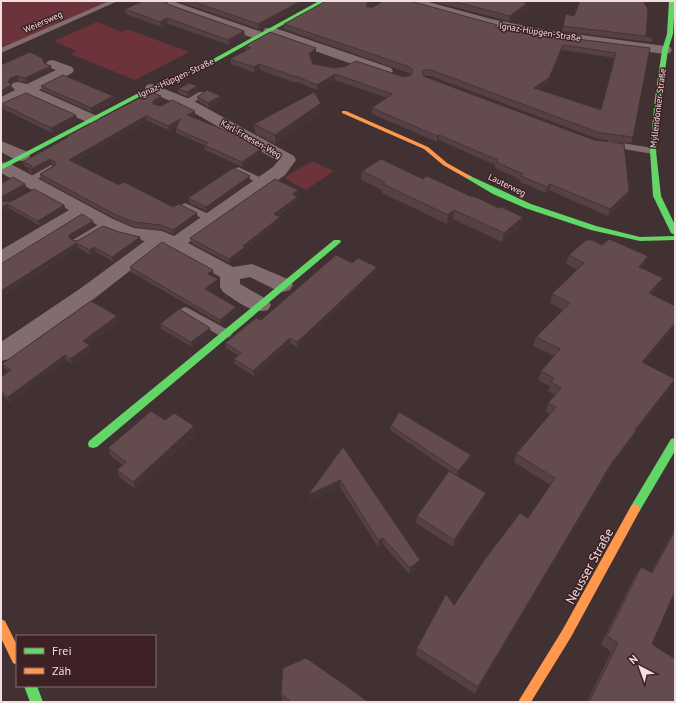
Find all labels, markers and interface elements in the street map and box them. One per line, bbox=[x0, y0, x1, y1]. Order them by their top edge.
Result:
street label: Weiersweg bbox=[22, 8, 64, 35]
street label: Ignaz-Hüpgen-Straße bbox=[499, 20, 582, 43]
street label: Ignaz-Hüpgen-Straße bbox=[136, 55, 216, 100]
street label: Myllendonker Straße bbox=[647, 67, 668, 148]
street label: Karl-Freesen-Weg bbox=[219, 117, 284, 160]
street label: Lauterweg bbox=[487, 171, 528, 198]
street label: Neusser Straße bbox=[562, 525, 617, 607]
legend bbox=[16, 635, 156, 687]
text: Frei bbox=[52, 643, 72, 658]
north arrow bbox=[620, 647, 660, 687]
text: N bbox=[626, 652, 641, 667]
text: Zäh bbox=[52, 663, 71, 678]

